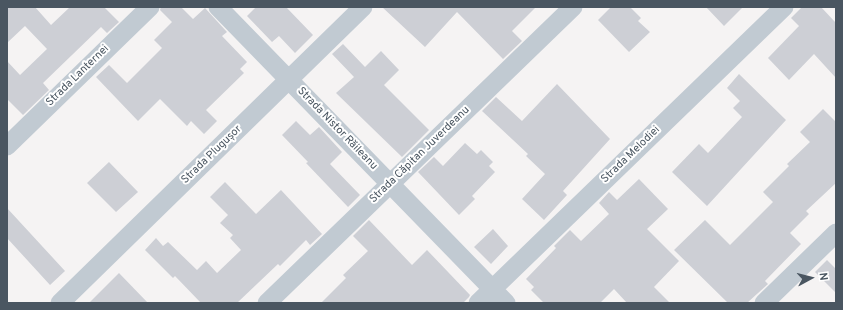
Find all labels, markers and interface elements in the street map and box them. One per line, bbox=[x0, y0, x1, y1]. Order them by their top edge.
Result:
street label: Strada Lanternei bbox=[44, 43, 112, 109]
street label: Strada Nistor Răileanu bbox=[294, 85, 380, 173]
street label: Strada Căpitan Juverdeanu bbox=[367, 104, 473, 206]
street label: Strada Plugușor bbox=[179, 123, 245, 187]
street label: Strada Melodiei bbox=[599, 124, 663, 186]
north arrow bbox=[791, 258, 831, 298]
text: N bbox=[815, 272, 830, 281]

